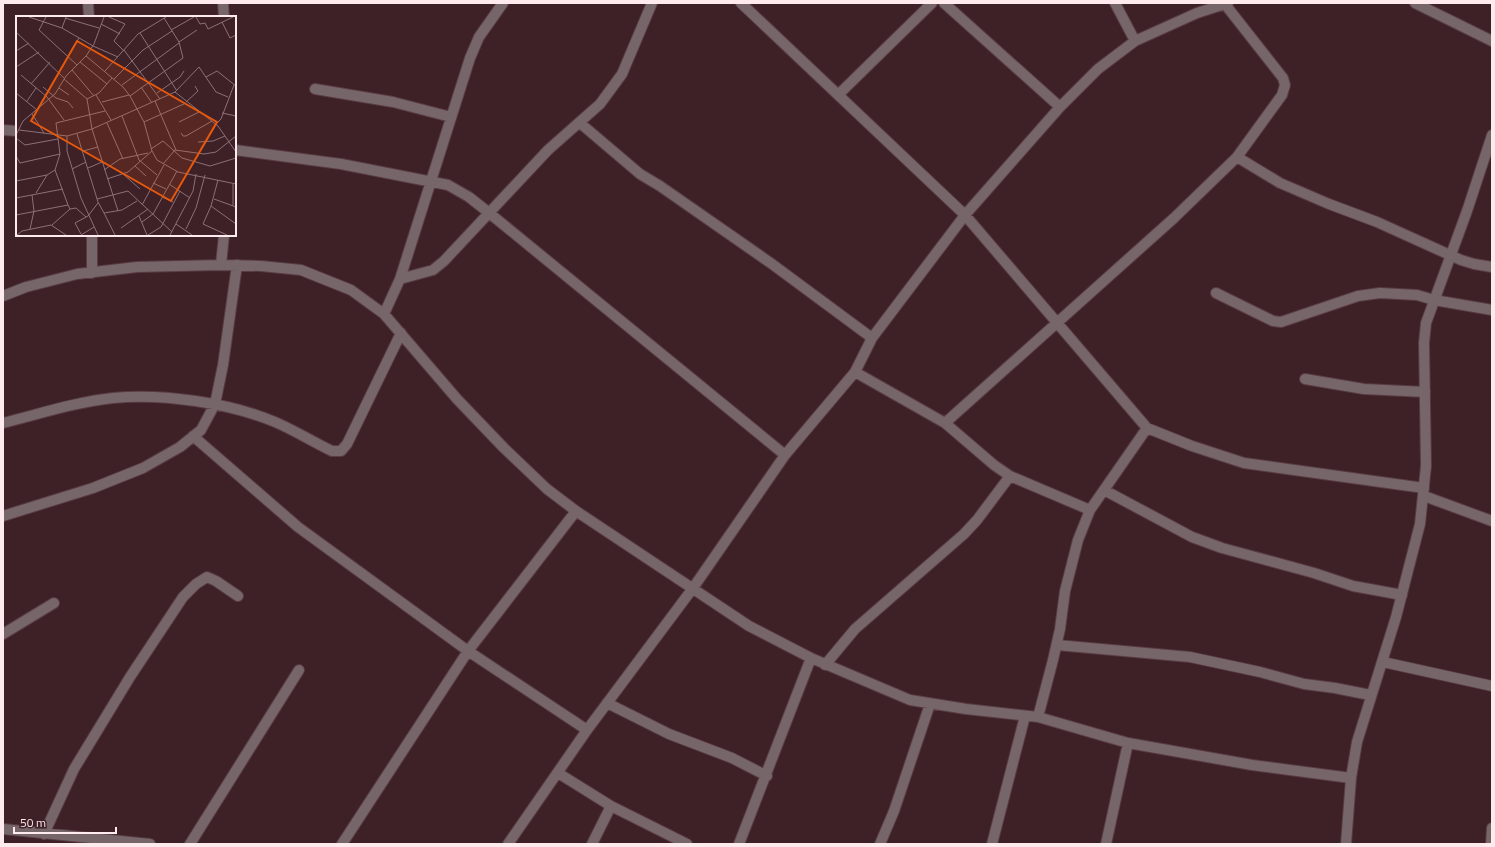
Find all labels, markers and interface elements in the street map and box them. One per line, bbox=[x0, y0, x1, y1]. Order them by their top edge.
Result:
inset map bbox=[16, 16, 236, 236]
scale bar bbox=[14, 809, 116, 835]
text: 50 m bbox=[20, 813, 46, 832]

